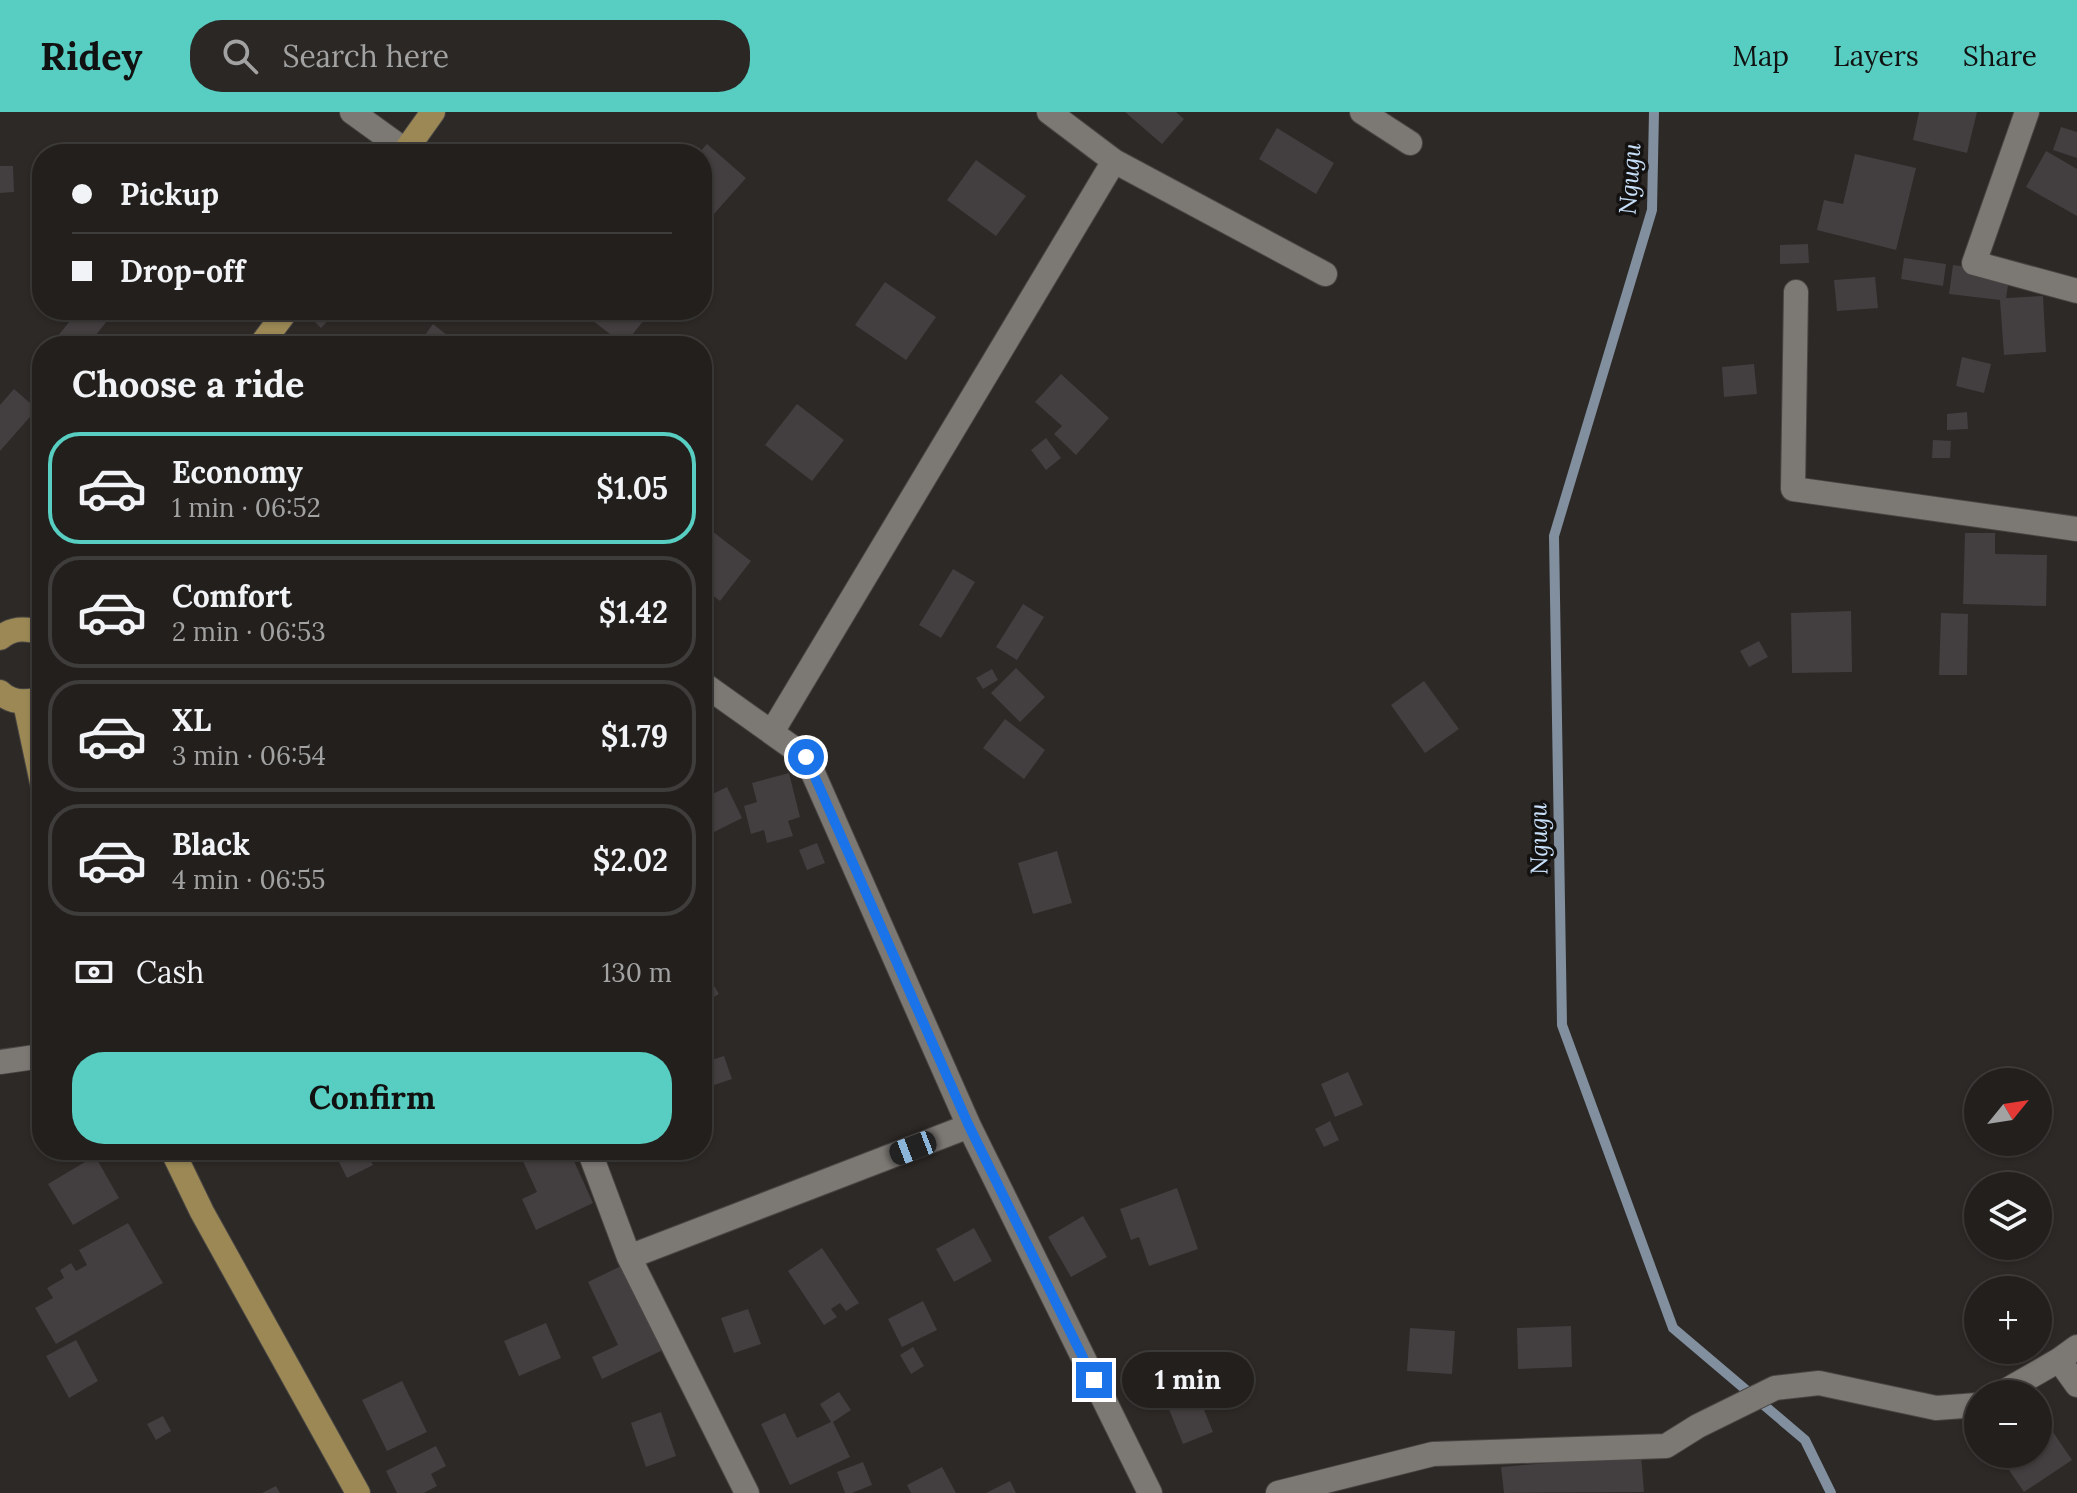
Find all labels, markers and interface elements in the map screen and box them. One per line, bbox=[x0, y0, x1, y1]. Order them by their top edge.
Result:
search box bbox=[190, 20, 750, 92]
text: Ridey bbox=[40, 32, 142, 80]
icon: search bbox=[218, 34, 262, 78]
text: Search here bbox=[282, 37, 449, 75]
text: Map bbox=[1732, 38, 1789, 74]
text: Layers bbox=[1833, 38, 1919, 74]
text: Share bbox=[1963, 38, 2037, 74]
water label: Ngugu bbox=[1612, 141, 1648, 216]
text: Pickup bbox=[120, 175, 219, 213]
text: Drop-off bbox=[120, 252, 245, 290]
text: Choose a ride bbox=[72, 361, 304, 407]
icon: car bbox=[76, 452, 148, 524]
text: Economy bbox=[172, 453, 303, 491]
text: $1.05 bbox=[596, 469, 668, 507]
text: 1 min · 06:52 bbox=[172, 491, 321, 524]
icon: car bbox=[76, 576, 148, 648]
text: Comfort bbox=[172, 577, 292, 615]
text: $1.42 bbox=[599, 593, 668, 631]
text: 2 min · 06:53 bbox=[172, 615, 326, 648]
icon: car bbox=[76, 700, 148, 772]
text: XL bbox=[172, 701, 211, 739]
text: $1.79 bbox=[601, 717, 668, 755]
text: 3 min · 06:54 bbox=[172, 739, 326, 772]
route start bbox=[788, 739, 824, 775]
water label: Ngugu bbox=[1522, 802, 1555, 875]
icon: car bbox=[76, 824, 148, 896]
text: Black bbox=[172, 825, 250, 863]
text: $2.02 bbox=[593, 841, 668, 879]
text: 4 min · 06:55 bbox=[172, 863, 325, 896]
icon: cash bbox=[72, 950, 116, 994]
text: Cash bbox=[136, 953, 204, 991]
text: 130 m bbox=[602, 956, 672, 989]
button: Confirm bbox=[72, 1052, 672, 1144]
north arrow bbox=[1964, 1068, 2052, 1156]
map controls bbox=[1964, 1068, 2052, 1468]
car bbox=[886, 1128, 940, 1168]
button: layers bbox=[1964, 1172, 2052, 1260]
button: + bbox=[1964, 1276, 2052, 1364]
callout: 1 min bbox=[1122, 1352, 1254, 1408]
route end bbox=[1076, 1362, 1112, 1398]
text: 1 min bbox=[1155, 1363, 1221, 1396]
button: − bbox=[1964, 1380, 2052, 1468]

